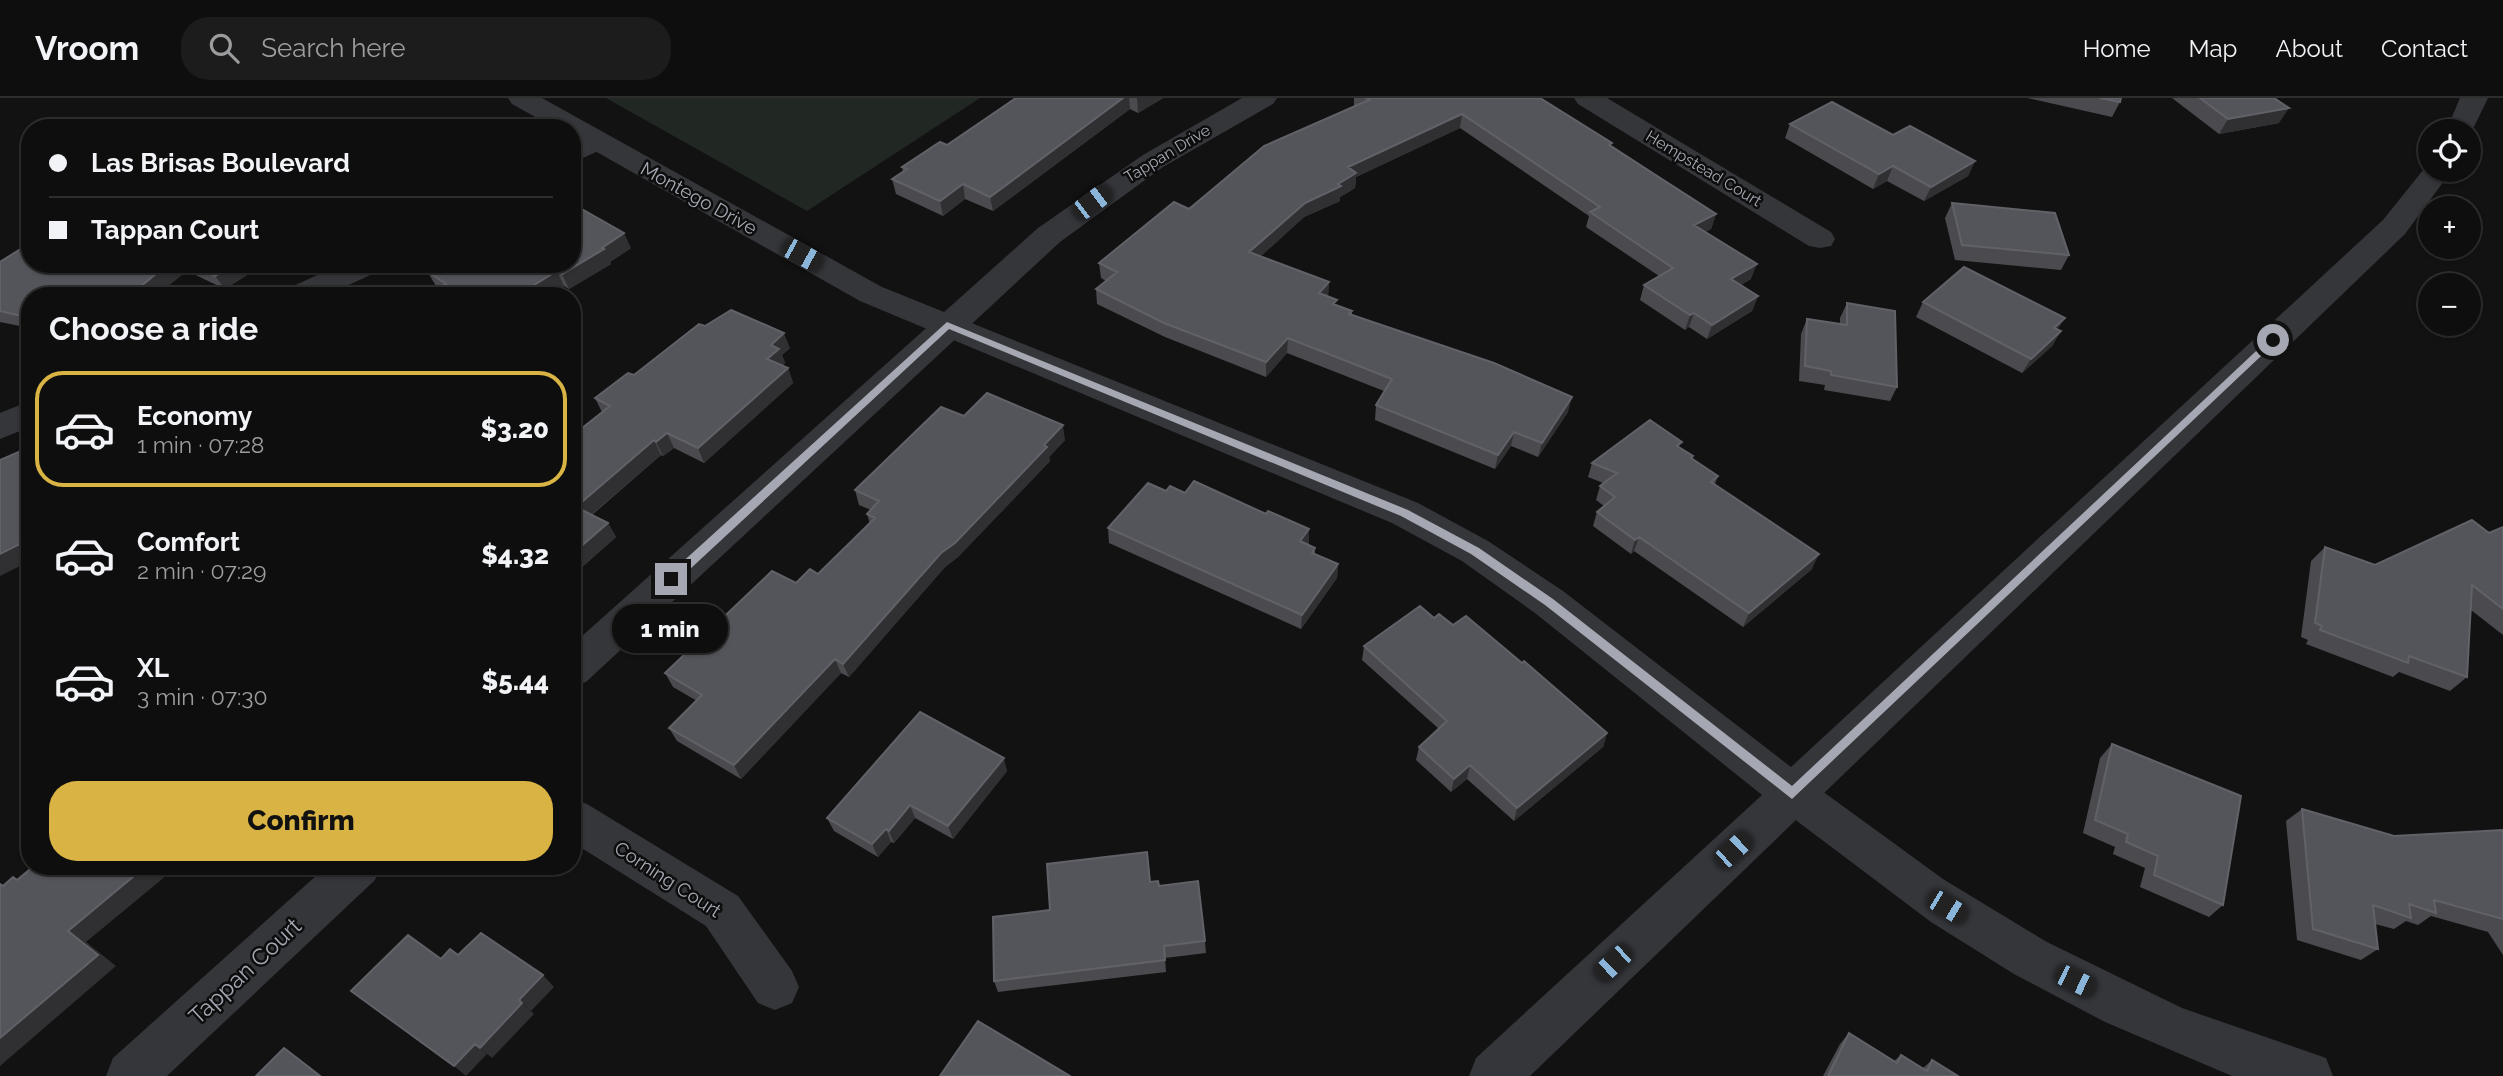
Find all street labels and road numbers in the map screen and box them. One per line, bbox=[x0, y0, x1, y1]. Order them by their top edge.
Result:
street label: Tappan Drive bbox=[1121, 120, 1214, 187]
street label: Hempstead Court bbox=[1642, 126, 1766, 211]
street label: Montego Drive bbox=[637, 157, 761, 239]
street label: Corning Court bbox=[611, 836, 726, 922]
street label: Tappan Court bbox=[183, 912, 306, 1029]

